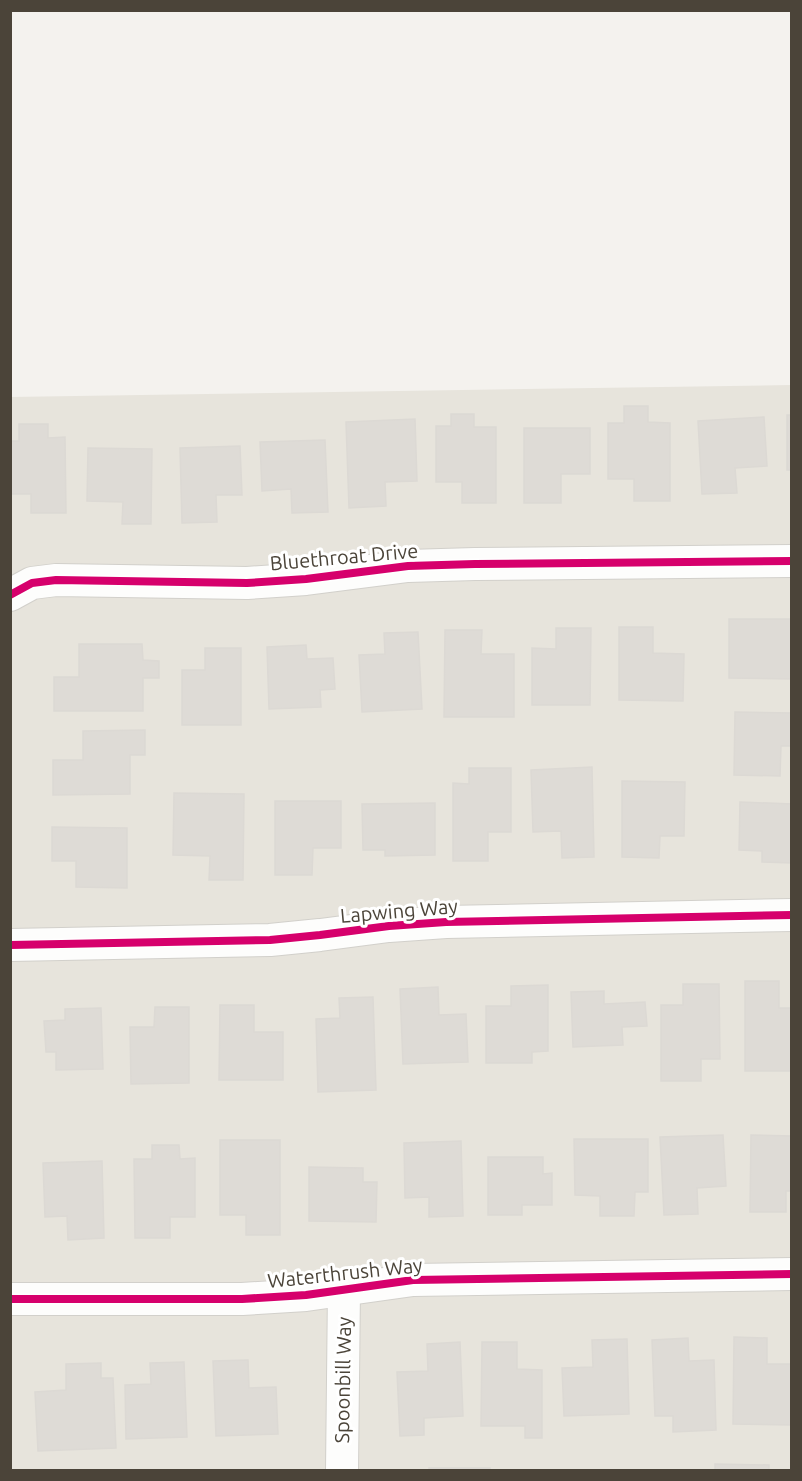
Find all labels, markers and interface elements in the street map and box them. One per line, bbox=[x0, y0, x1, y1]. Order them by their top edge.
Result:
street label: Bluethroat Drive bbox=[269, 539, 419, 574]
street label: Lapwing Way bbox=[339, 894, 459, 927]
street label: Waterthrush Way bbox=[266, 1253, 424, 1292]
street label: Spoonbill Way bbox=[330, 1316, 355, 1443]

